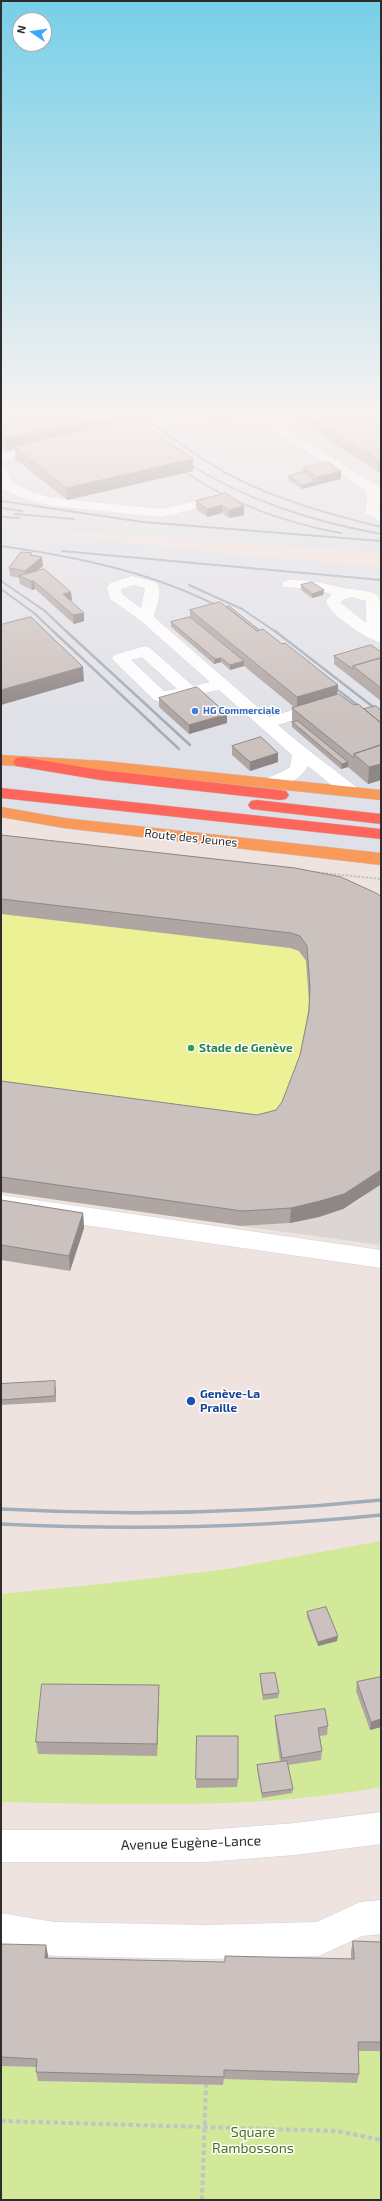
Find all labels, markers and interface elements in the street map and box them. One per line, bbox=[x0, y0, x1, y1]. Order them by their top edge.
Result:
north arrow bbox=[12, 12, 52, 52]
text: N bbox=[14, 24, 28, 35]
place label: HG Commerciale bbox=[203, 705, 280, 717]
marker: HG Commerciale bbox=[190, 706, 200, 716]
street label: Route des Jeunes bbox=[144, 826, 238, 850]
place label: Stade de Genève bbox=[199, 1041, 293, 1055]
marker: Stade de Genève bbox=[186, 1043, 196, 1053]
place label: Genève-La Praille bbox=[200, 1387, 260, 1415]
marker: Genève-La Praille bbox=[185, 1395, 197, 1407]
street label: Avenue Eugène-Lance bbox=[121, 1832, 261, 1854]
park label: Square Rambossons bbox=[212, 2124, 294, 2156]

